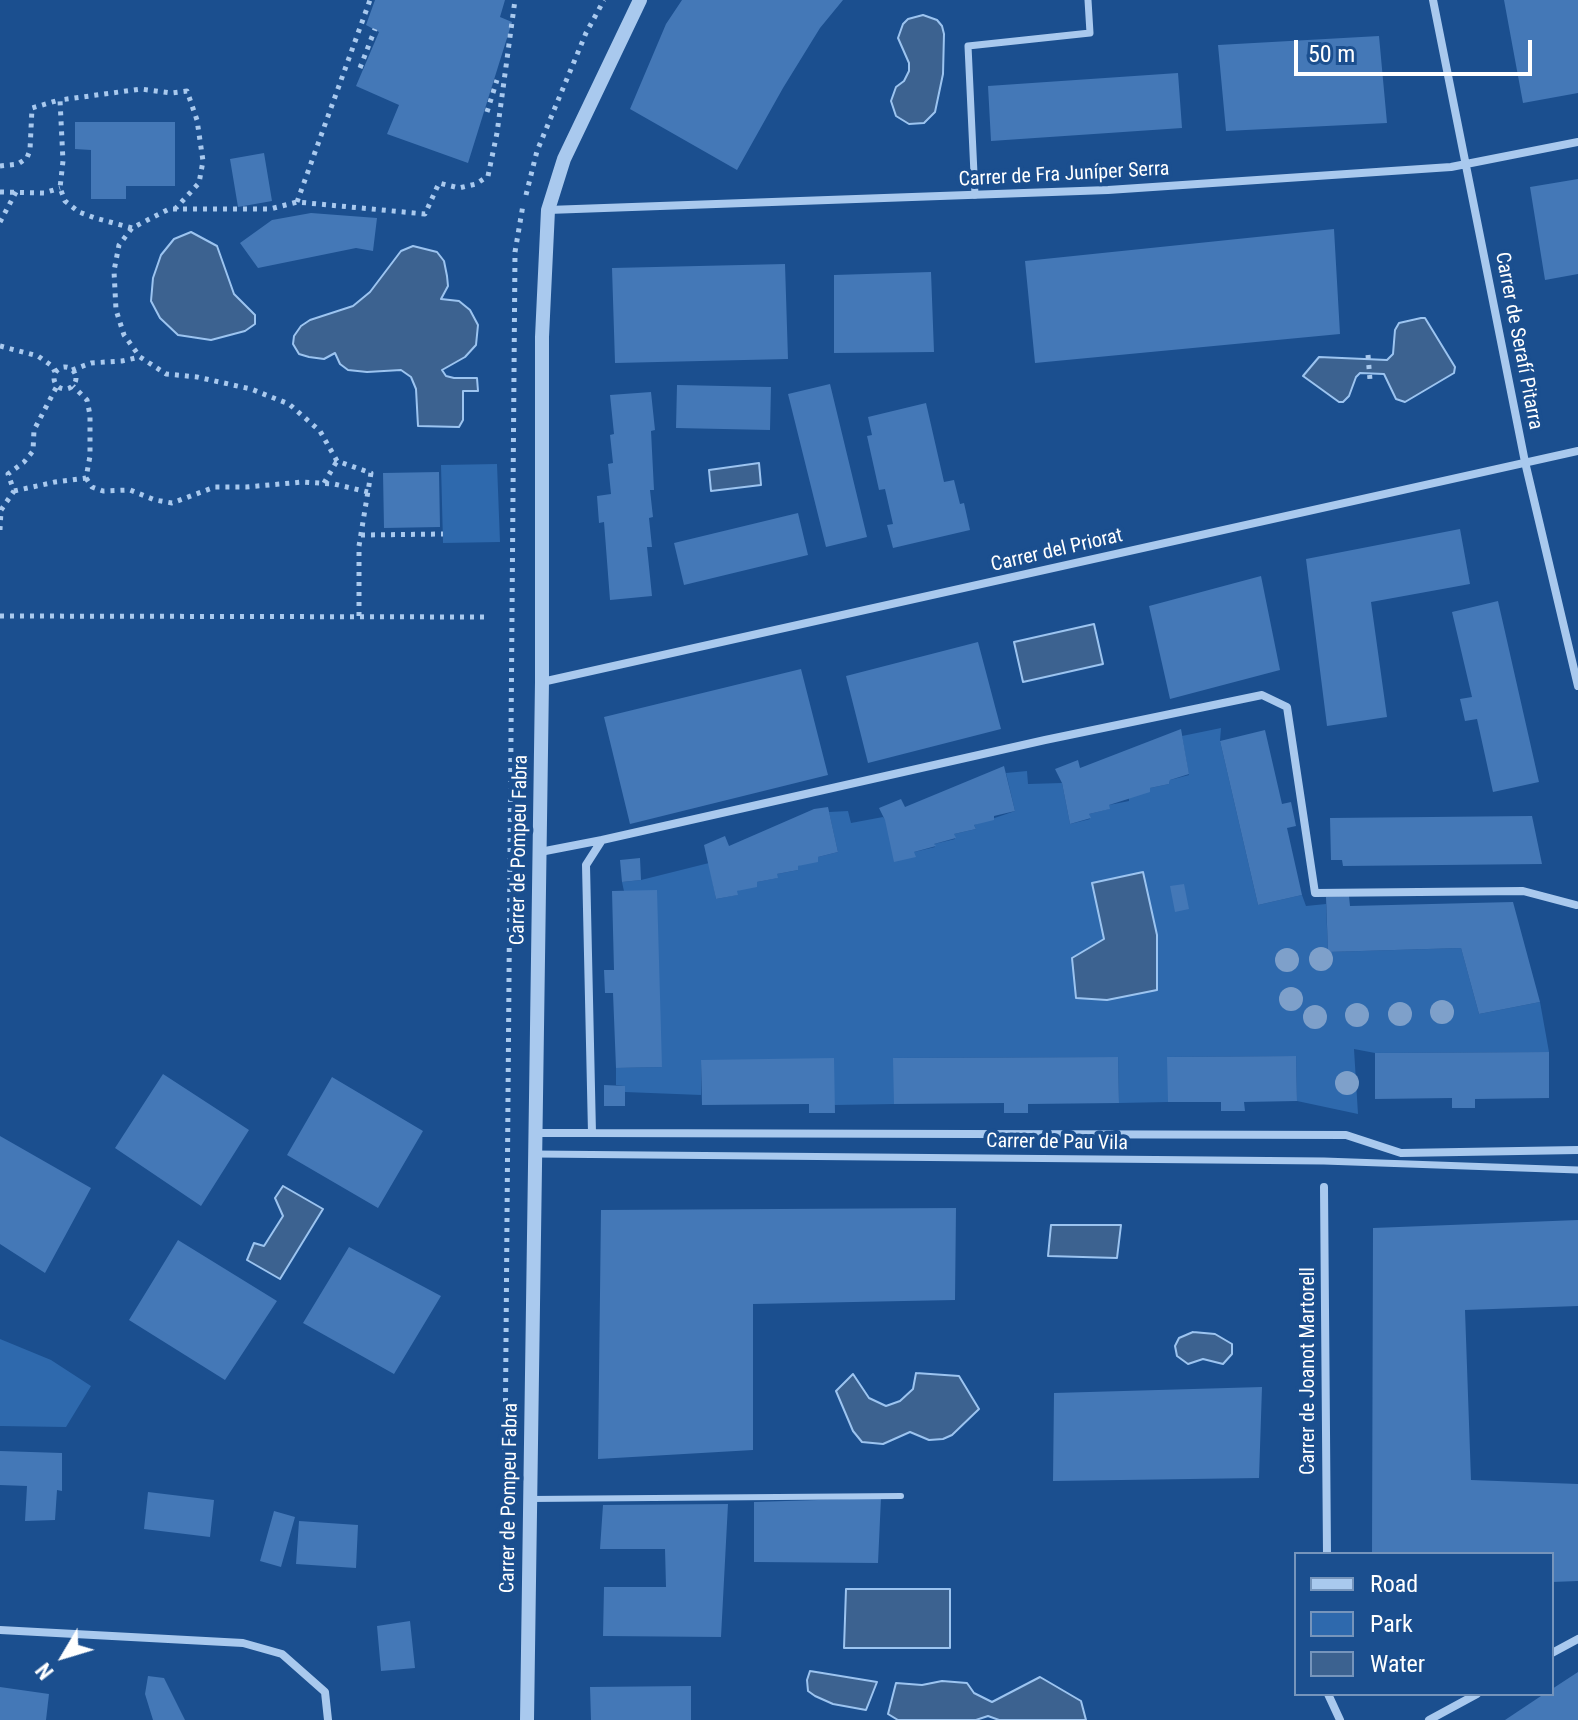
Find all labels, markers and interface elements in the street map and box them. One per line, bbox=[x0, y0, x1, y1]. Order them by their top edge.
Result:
scale bar bbox=[1298, 24, 1536, 74]
text: 50 m bbox=[1308, 40, 1355, 68]
street label: Carrer de Fra Juníper Serra bbox=[958, 157, 1170, 193]
street label: Carrer de Serafí Pitarra bbox=[1489, 250, 1547, 432]
street label: Carrer del Priorat bbox=[989, 524, 1125, 578]
street label: Carrer de Pompeu Fabra bbox=[506, 755, 534, 945]
street label: Carrer de Pau Vila bbox=[986, 1130, 1128, 1156]
street label: Carrer de Joanot Martorell bbox=[1297, 1267, 1321, 1475]
street label: Carrer de Pompeu Fabra bbox=[496, 1403, 524, 1593]
legend bbox=[1294, 1552, 1554, 1696]
text: Road bbox=[1370, 1570, 1418, 1598]
text: Park bbox=[1370, 1610, 1413, 1638]
north arrow bbox=[24, 1616, 104, 1696]
text: Water bbox=[1370, 1650, 1425, 1678]
text: N bbox=[31, 1658, 59, 1684]

